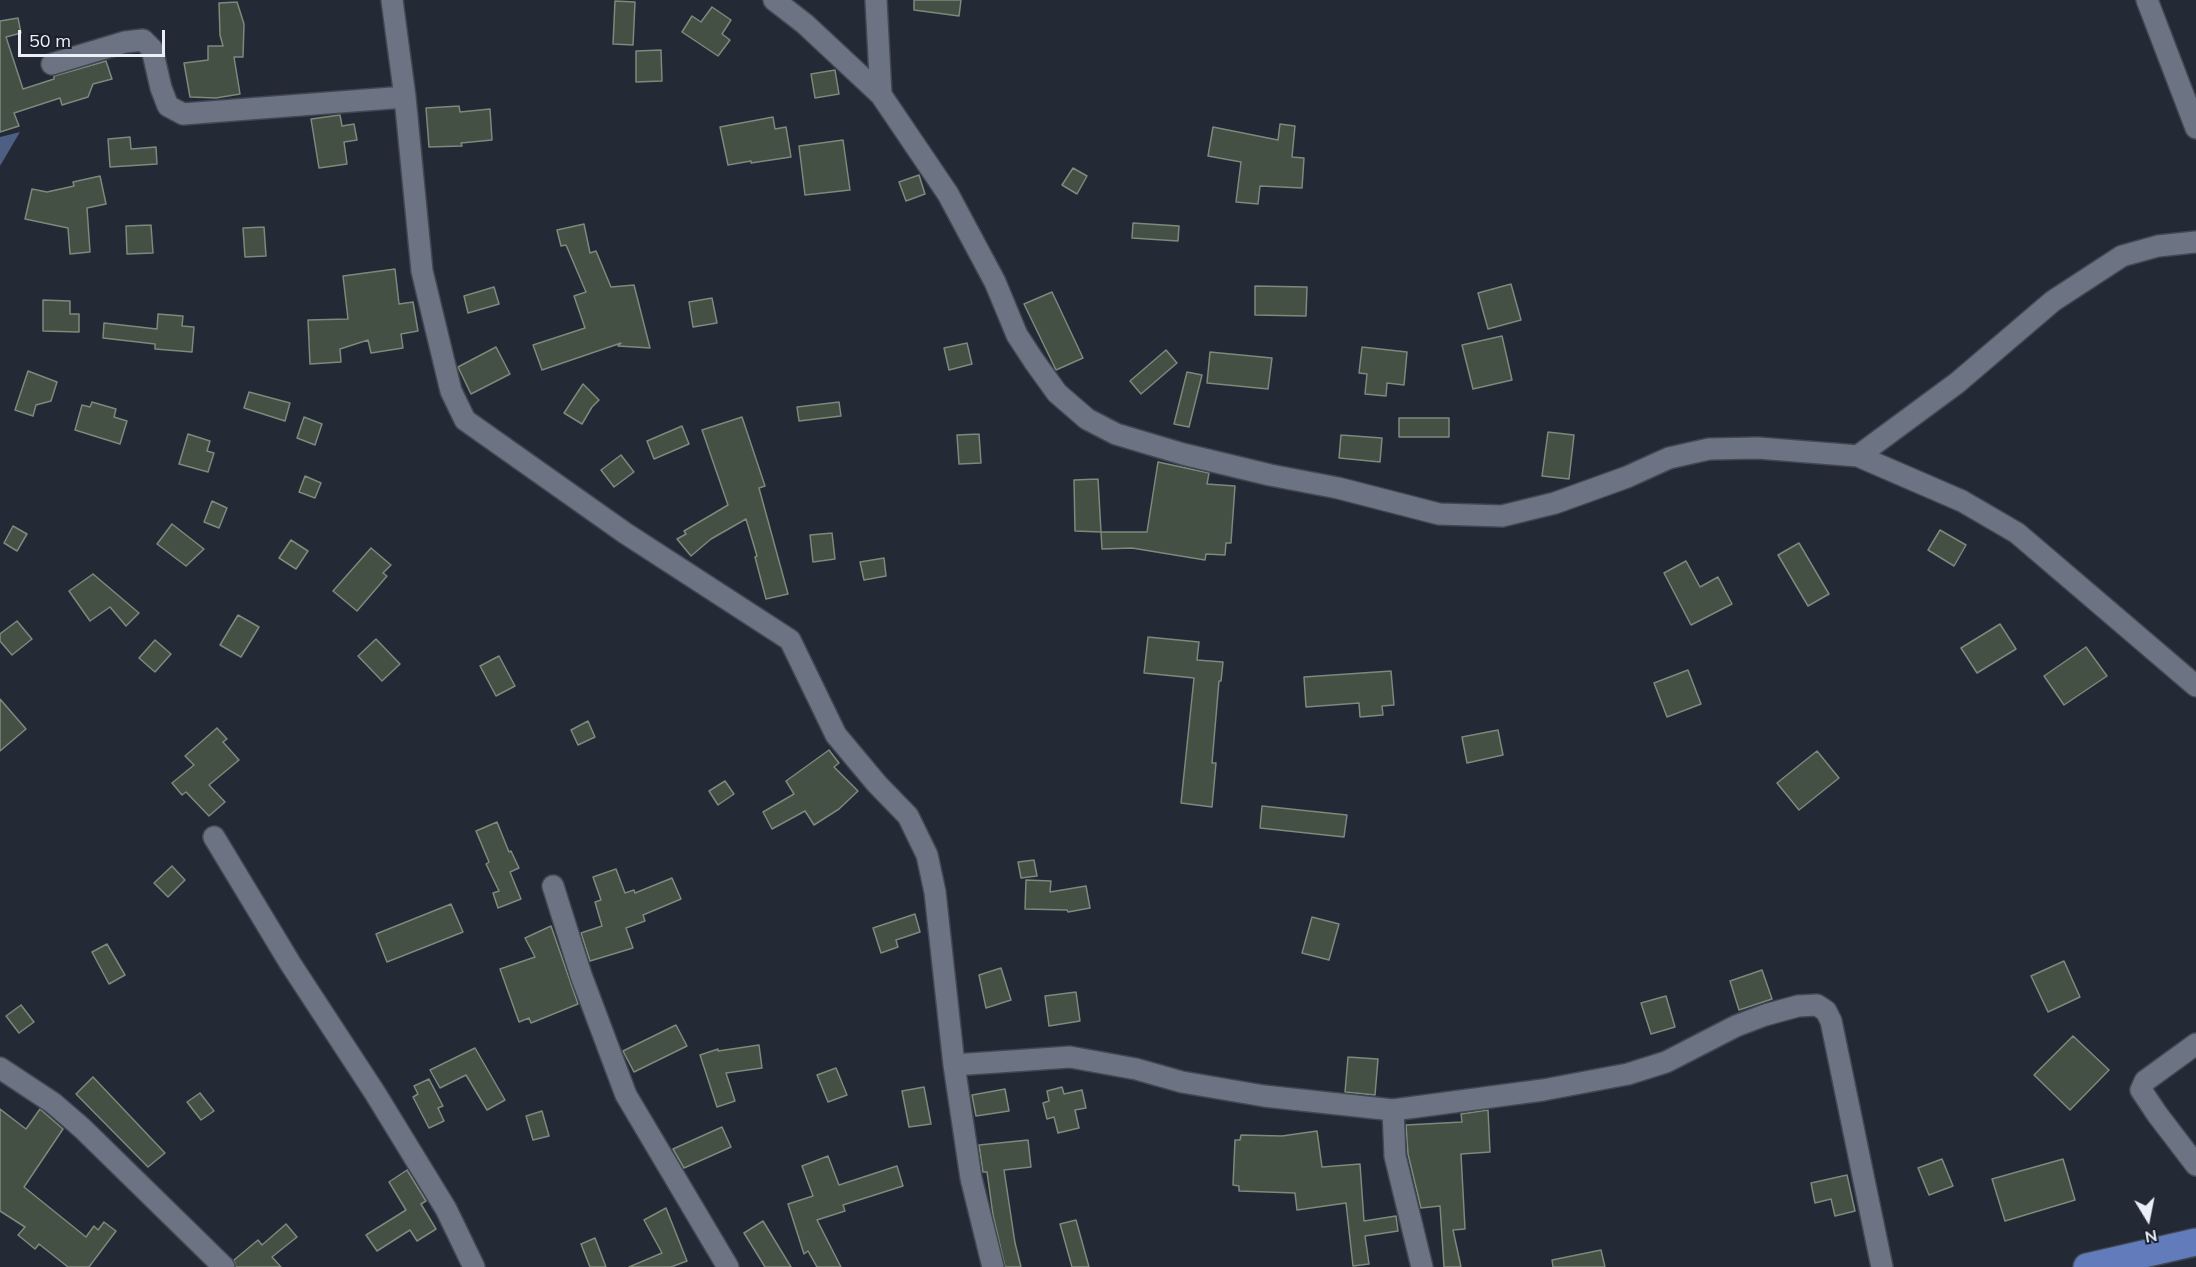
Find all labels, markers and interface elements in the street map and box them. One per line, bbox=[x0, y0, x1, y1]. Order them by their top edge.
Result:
scale bar bbox=[21, 18, 168, 56]
text: 50 m bbox=[29, 29, 71, 52]
north arrow bbox=[2118, 1189, 2178, 1249]
text: N bbox=[2143, 1226, 2159, 1248]

